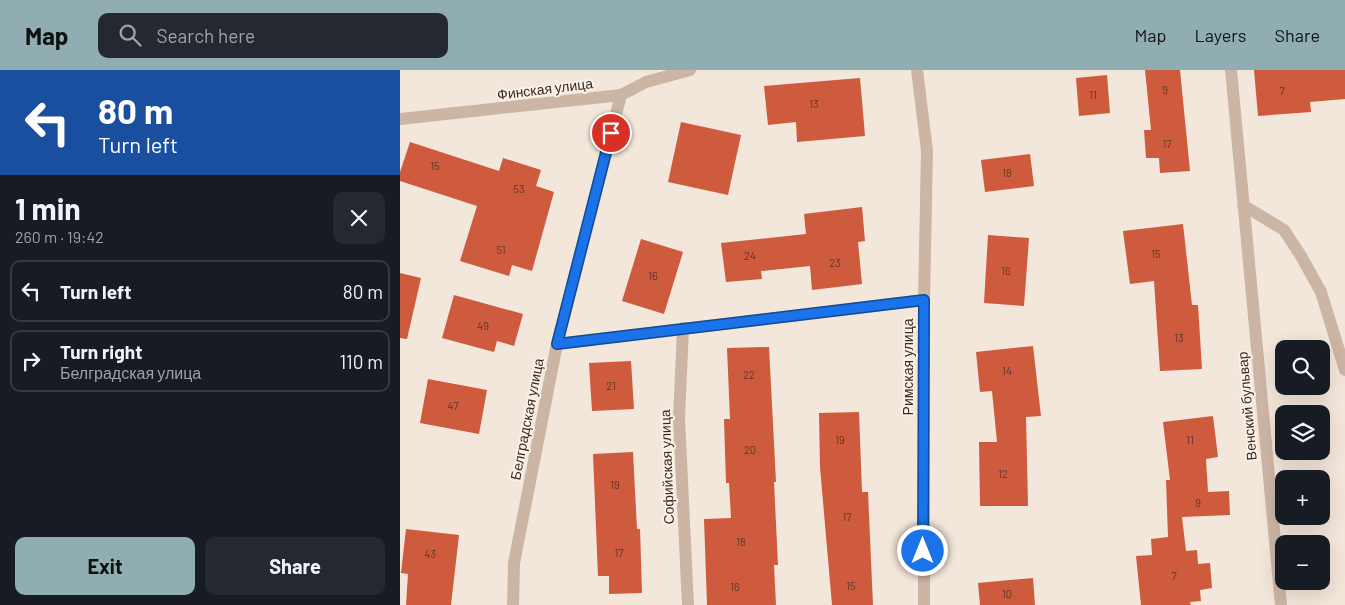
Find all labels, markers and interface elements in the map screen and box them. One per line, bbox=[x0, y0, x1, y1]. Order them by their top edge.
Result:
search box bbox=[98, 13, 448, 58]
text: Map bbox=[25, 21, 68, 50]
icon: search bbox=[116, 21, 144, 49]
text: Search here bbox=[156, 24, 255, 47]
text: Map bbox=[1134, 24, 1166, 46]
text: Layers bbox=[1194, 24, 1247, 46]
text: Share bbox=[1275, 24, 1320, 46]
street label: Финская улица bbox=[496, 74, 594, 103]
house number: 9 bbox=[1162, 83, 1168, 96]
house number: 7 bbox=[1279, 84, 1285, 97]
house number: 11 bbox=[1089, 88, 1097, 101]
text: 80 m bbox=[98, 89, 173, 131]
icon: left bbox=[15, 90, 80, 155]
house number: 13 bbox=[809, 97, 819, 110]
pin bbox=[590, 112, 632, 154]
icon: arrive bbox=[597, 119, 625, 147]
text: Turn left bbox=[98, 131, 178, 157]
house number: 17 bbox=[1162, 137, 1172, 150]
house number: 15 bbox=[430, 159, 440, 172]
house number: 18 bbox=[1002, 166, 1012, 179]
house number: 53 bbox=[513, 182, 525, 195]
text: 1 min bbox=[15, 190, 81, 226]
button: close bbox=[333, 192, 385, 244]
text: 260 m · 19:42 bbox=[15, 227, 104, 246]
house number: 51 bbox=[496, 243, 506, 256]
house number: 15 bbox=[1151, 247, 1161, 260]
house number: 24 bbox=[744, 249, 756, 262]
house number: 23 bbox=[829, 256, 841, 269]
house number: 16 bbox=[1001, 264, 1011, 277]
house number: 16 bbox=[648, 269, 658, 282]
icon: left bbox=[17, 277, 45, 305]
text: Turn left bbox=[60, 280, 131, 303]
text: 80 m bbox=[343, 280, 383, 303]
street label: Римская улица bbox=[899, 318, 916, 415]
house number: 49 bbox=[477, 319, 489, 332]
house number: 13 bbox=[1174, 331, 1184, 344]
text: Turn right bbox=[60, 340, 142, 363]
map controls bbox=[1275, 340, 1330, 590]
button: search bbox=[1275, 340, 1330, 395]
icon: right bbox=[17, 347, 45, 375]
text: 110 m bbox=[339, 350, 383, 373]
street label: Венский бульвар bbox=[1233, 351, 1260, 461]
street label: Белградская улица bbox=[506, 356, 547, 481]
text: Белградская улица bbox=[60, 363, 201, 382]
house number: 14 bbox=[1002, 364, 1012, 377]
house number: 22 bbox=[743, 368, 755, 381]
house number: 21 bbox=[606, 379, 616, 392]
house number: 47 bbox=[448, 399, 458, 412]
button: layers bbox=[1275, 405, 1330, 460]
street label: Софийская улица bbox=[656, 409, 677, 525]
house number: 19 bbox=[835, 433, 845, 446]
house number: 11 bbox=[1186, 433, 1194, 446]
house number: 20 bbox=[744, 443, 756, 456]
house number: 12 bbox=[998, 467, 1008, 480]
button: + bbox=[1275, 470, 1330, 525]
house number: 19 bbox=[610, 478, 620, 491]
house number: 9 bbox=[1195, 496, 1201, 509]
house number: 17 bbox=[842, 510, 852, 523]
position arrow bbox=[896, 524, 948, 576]
house number: 18 bbox=[736, 535, 746, 548]
button: − bbox=[1275, 535, 1330, 590]
button: Exit bbox=[15, 537, 195, 595]
button: Share bbox=[205, 537, 385, 595]
house number: 17 bbox=[614, 546, 624, 559]
house number: 43 bbox=[424, 547, 436, 560]
house number: 7 bbox=[1171, 569, 1177, 582]
house number: 15 bbox=[846, 579, 856, 592]
house number: 16 bbox=[730, 580, 740, 593]
house number: 10 bbox=[1002, 587, 1012, 600]

